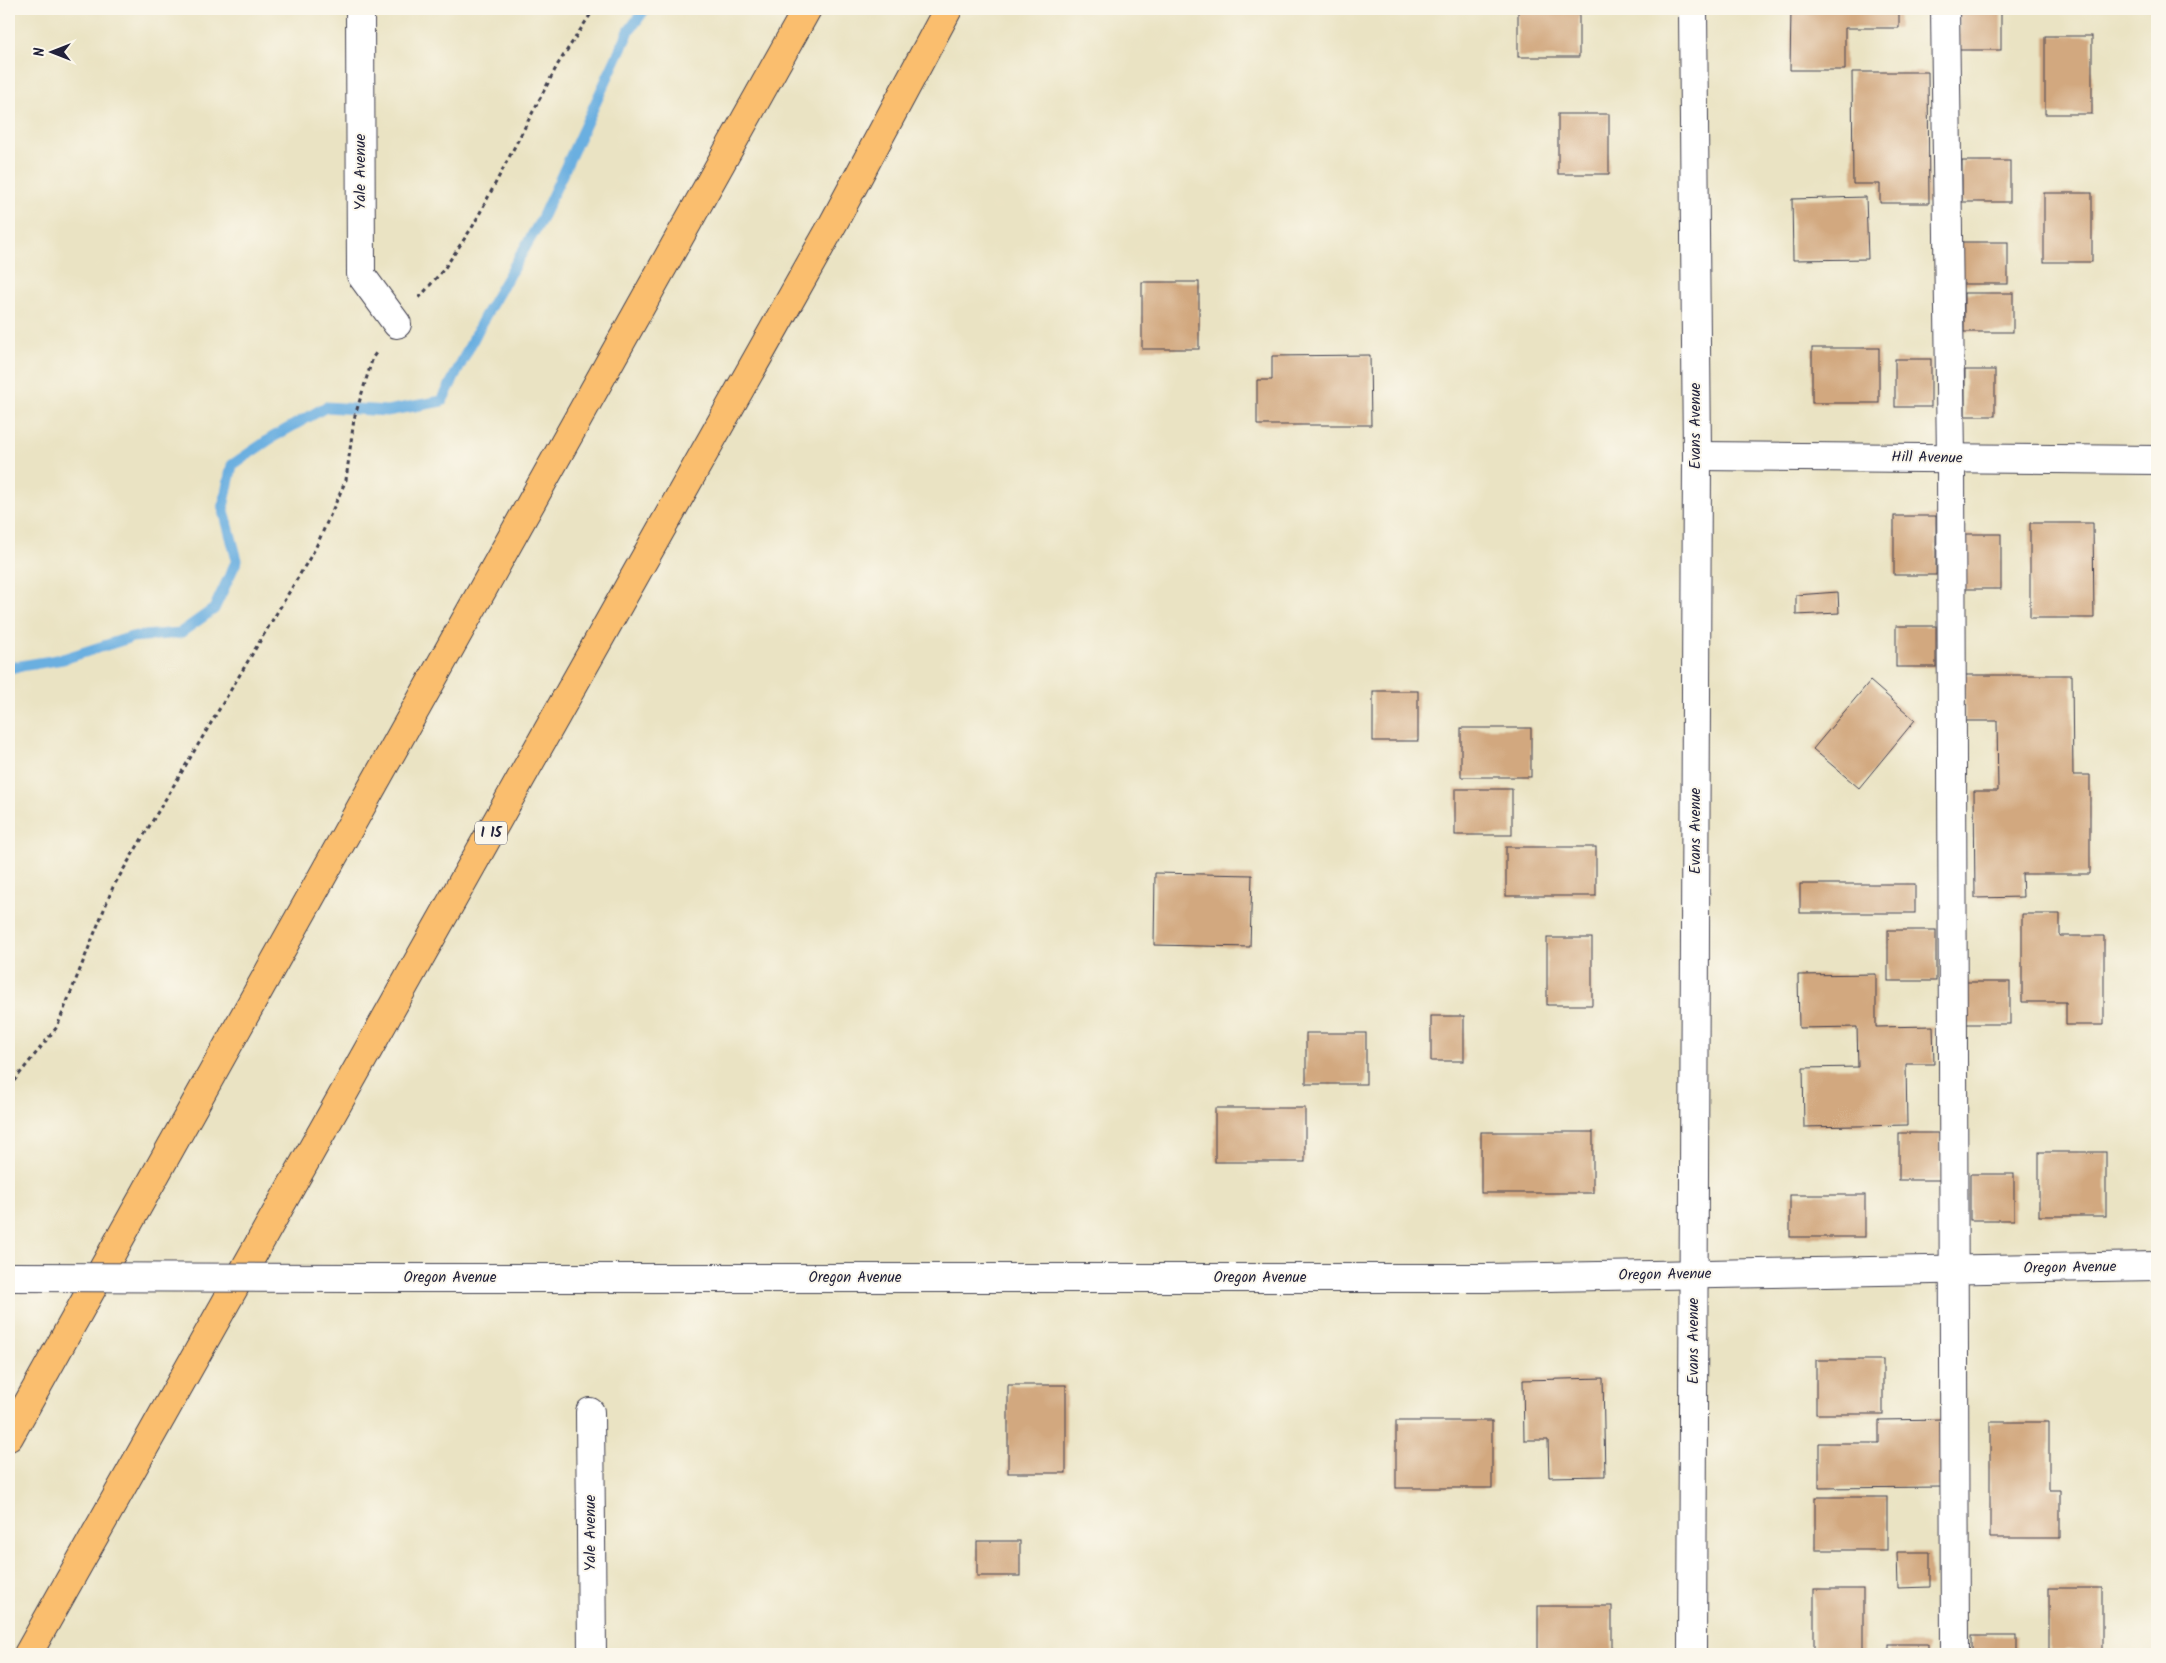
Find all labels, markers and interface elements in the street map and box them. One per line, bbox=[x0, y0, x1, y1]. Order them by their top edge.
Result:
north arrow bbox=[28, 28, 78, 78]
text: N bbox=[29, 47, 51, 56]
street label: Yale Avenue bbox=[349, 134, 373, 210]
street label: Evans Avenue bbox=[1684, 382, 1708, 469]
street label: Hill Avenue bbox=[1891, 445, 1963, 471]
street label: Evans Avenue bbox=[1684, 787, 1708, 874]
road number: I 15 bbox=[475, 821, 507, 844]
street label: Oregon Avenue bbox=[2023, 1255, 2117, 1281]
street label: Oregon Avenue bbox=[1618, 1262, 1712, 1288]
street label: Oregon Avenue bbox=[403, 1266, 497, 1290]
street label: Oregon Avenue bbox=[808, 1266, 902, 1290]
street label: Oregon Avenue bbox=[1213, 1266, 1307, 1290]
street label: Evans Avenue bbox=[1682, 1297, 1706, 1384]
street label: Yale Avenue bbox=[579, 1495, 603, 1571]

